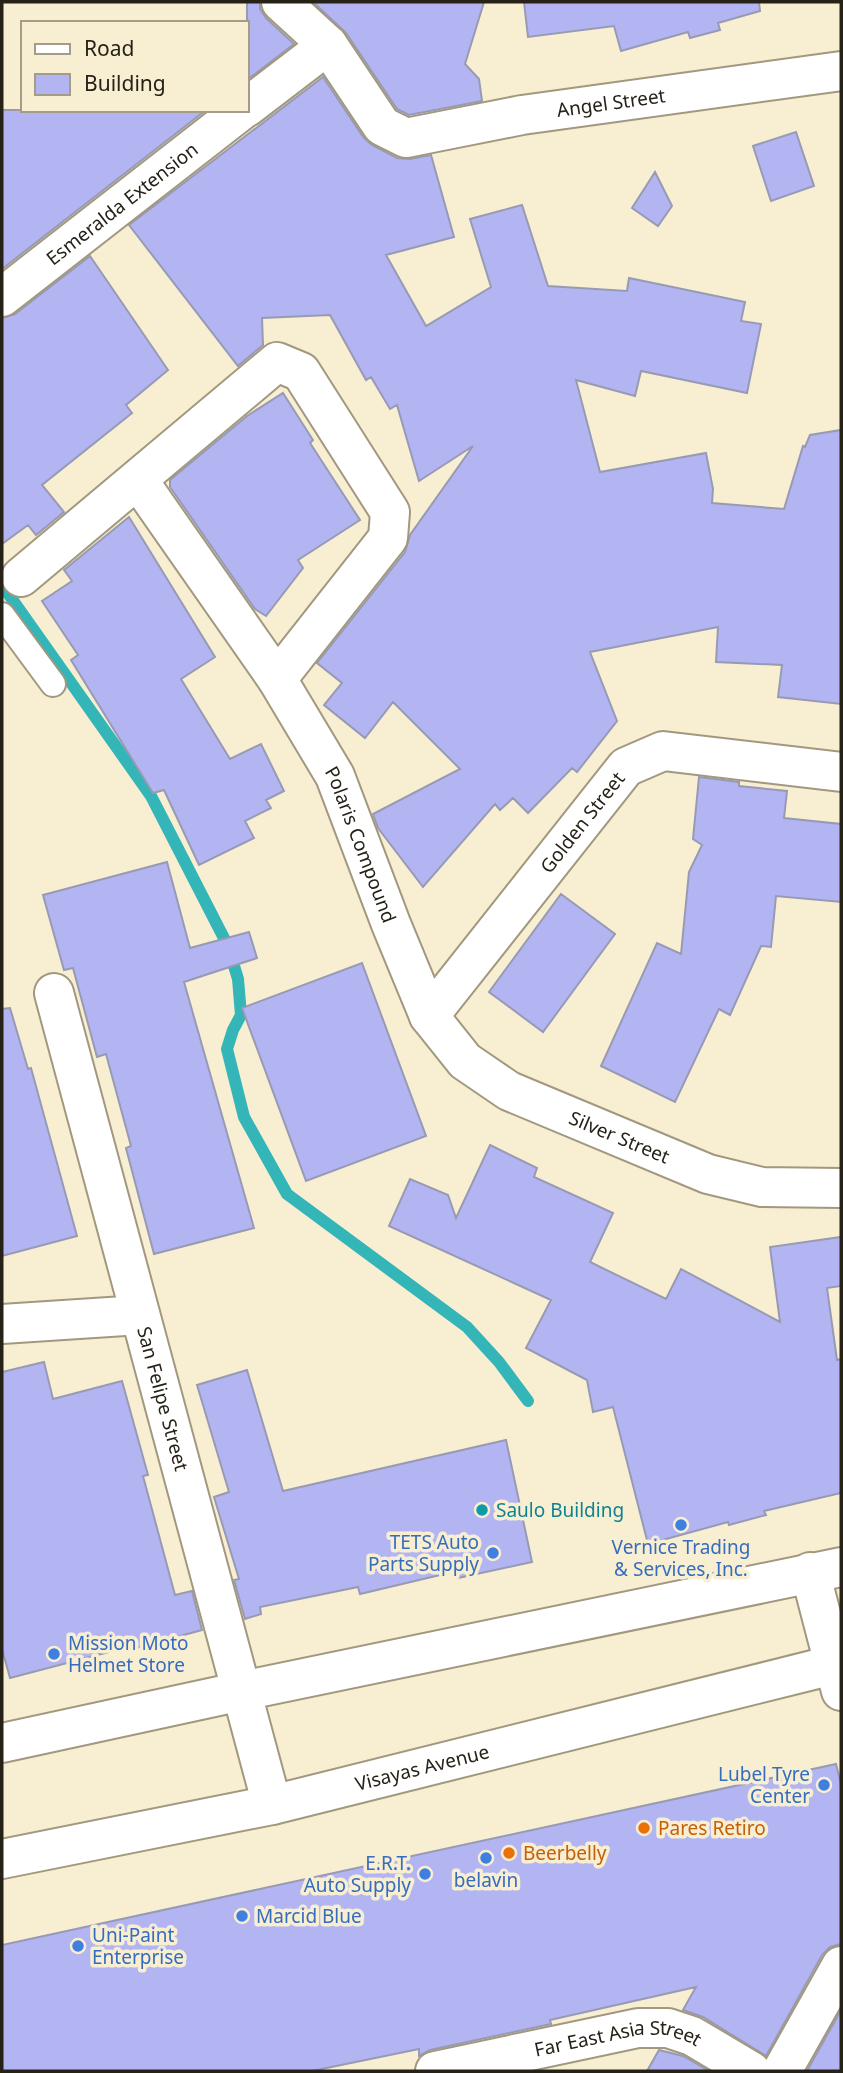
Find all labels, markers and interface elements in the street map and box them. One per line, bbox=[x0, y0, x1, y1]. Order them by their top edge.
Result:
legend bbox=[21, 21, 248, 112]
text: Road bbox=[84, 34, 134, 62]
text: Building bbox=[84, 69, 166, 97]
street label: Angel Street bbox=[555, 82, 667, 123]
street label: Esmeralda Extension bbox=[41, 136, 203, 271]
street label: Polaris Compound bbox=[319, 761, 402, 926]
street label: Golden Street bbox=[534, 766, 631, 878]
street label: Silver Street bbox=[565, 1105, 674, 1170]
street label: San Felipe Street bbox=[131, 1323, 195, 1474]
place label: Saulo Building bbox=[496, 1497, 624, 1523]
marker: Saulo Building bbox=[474, 1502, 490, 1518]
marker: Vernice Trading & Services, Inc. bbox=[673, 1517, 689, 1533]
place label: TETS Auto Parts Supply bbox=[368, 1529, 479, 1577]
place label: Vernice Trading & Services, Inc. bbox=[612, 1534, 750, 1582]
marker: TETS Auto Parts Supply bbox=[485, 1545, 501, 1561]
place label: Mission Moto Helmet Store bbox=[68, 1630, 189, 1678]
marker: Mission Moto Helmet Store bbox=[46, 1646, 62, 1662]
street label: Visayas Avenue bbox=[352, 1738, 492, 1797]
place label: Lubel Tyre Center bbox=[718, 1761, 810, 1809]
marker: Lubel Tyre Center bbox=[816, 1777, 832, 1793]
place label: Pares Retiro bbox=[658, 1815, 766, 1841]
marker: Pares Retiro bbox=[636, 1820, 652, 1836]
place label: Beerbelly bbox=[523, 1840, 607, 1866]
marker: Beerbelly bbox=[501, 1845, 517, 1861]
place label: E.R.T. Auto Supply bbox=[304, 1850, 411, 1898]
marker: belavin bbox=[478, 1850, 494, 1866]
marker: E.R.T. Auto Supply bbox=[417, 1866, 433, 1882]
place label: belavin bbox=[454, 1867, 518, 1893]
place label: Marcid Blue bbox=[256, 1903, 362, 1929]
marker: Marcid Blue bbox=[234, 1908, 250, 1924]
place label: Uni-Paint Enterprise bbox=[92, 1922, 184, 1970]
marker: Uni-Paint Enterprise bbox=[70, 1938, 86, 1954]
street label: Far East Asia Street bbox=[532, 2015, 707, 2063]

